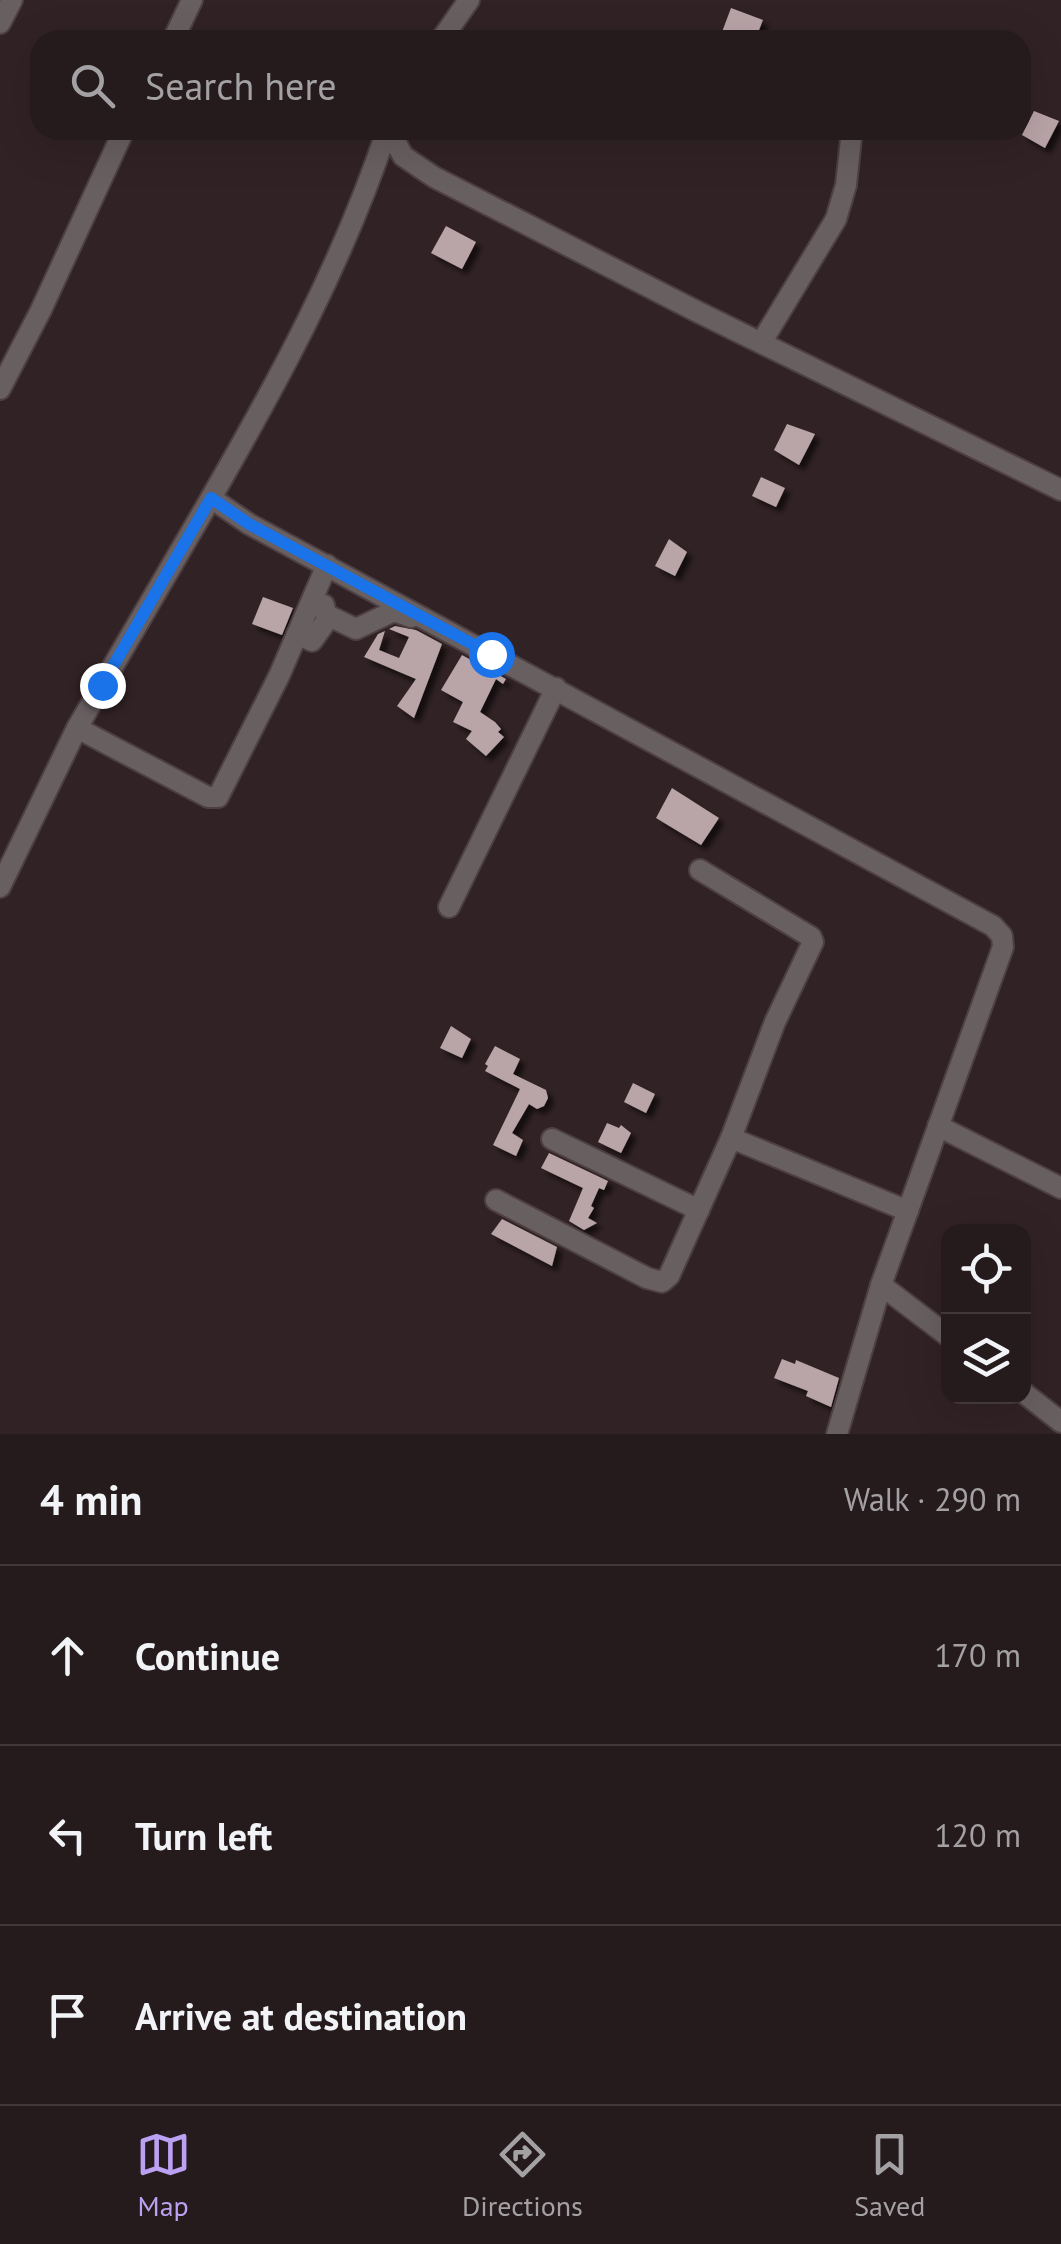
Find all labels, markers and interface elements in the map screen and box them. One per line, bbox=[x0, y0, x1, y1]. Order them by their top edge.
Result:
search box bbox=[30, 30, 1031, 140]
icon: search bbox=[65, 58, 120, 113]
text: Search here bbox=[145, 61, 337, 110]
route start bbox=[469, 632, 515, 678]
route end bbox=[80, 663, 126, 709]
map controls bbox=[941, 1224, 1031, 1404]
button: locate bbox=[941, 1224, 1031, 1314]
button: layers bbox=[941, 1314, 1031, 1404]
text: 4 min bbox=[40, 1472, 142, 1527]
text: Walk · 290 m bbox=[844, 1478, 1021, 1520]
icon: ahead bbox=[40, 1628, 95, 1683]
text: Continue bbox=[135, 1631, 280, 1680]
text: 170 m bbox=[934, 1634, 1021, 1676]
icon: left bbox=[40, 1808, 95, 1863]
text: Turn left bbox=[135, 1811, 272, 1860]
text: 120 m bbox=[934, 1814, 1021, 1856]
icon: arrive bbox=[40, 1988, 95, 2043]
text: Arrive at destination bbox=[135, 1991, 467, 2040]
tab: Map bbox=[136, 2127, 191, 2224]
tab: Directions bbox=[462, 2127, 583, 2224]
tab: Saved bbox=[854, 2127, 925, 2224]

